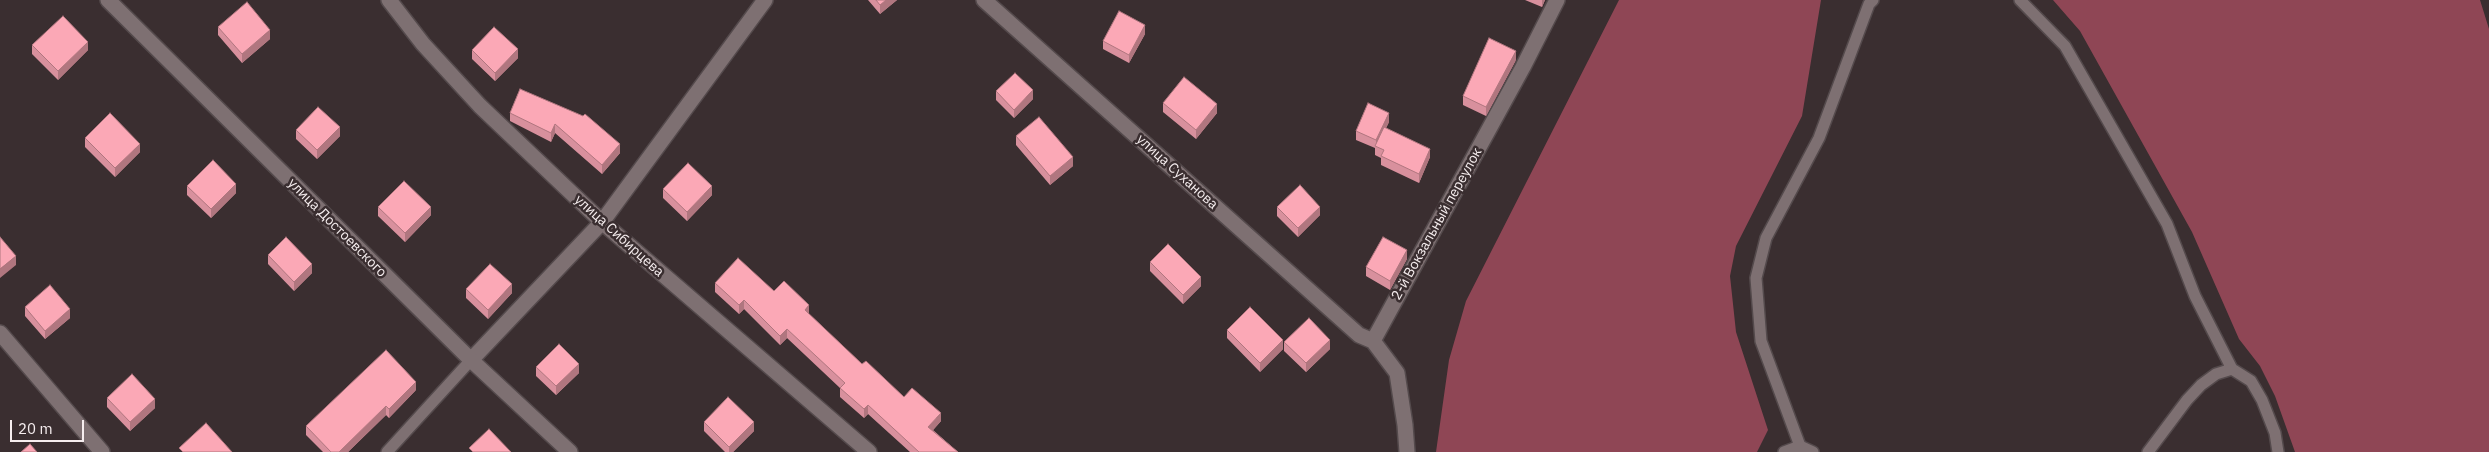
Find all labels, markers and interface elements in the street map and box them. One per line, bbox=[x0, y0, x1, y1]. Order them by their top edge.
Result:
street label: улица Суханова bbox=[1133, 131, 1221, 213]
street label: 2-й Вокзальный переулок bbox=[1388, 145, 1486, 303]
street label: улица Достоевского bbox=[284, 175, 390, 281]
street label: улица Сибирцева bbox=[571, 191, 667, 281]
scale bar bbox=[12, 410, 86, 442]
text: 20 m bbox=[18, 419, 53, 438]

